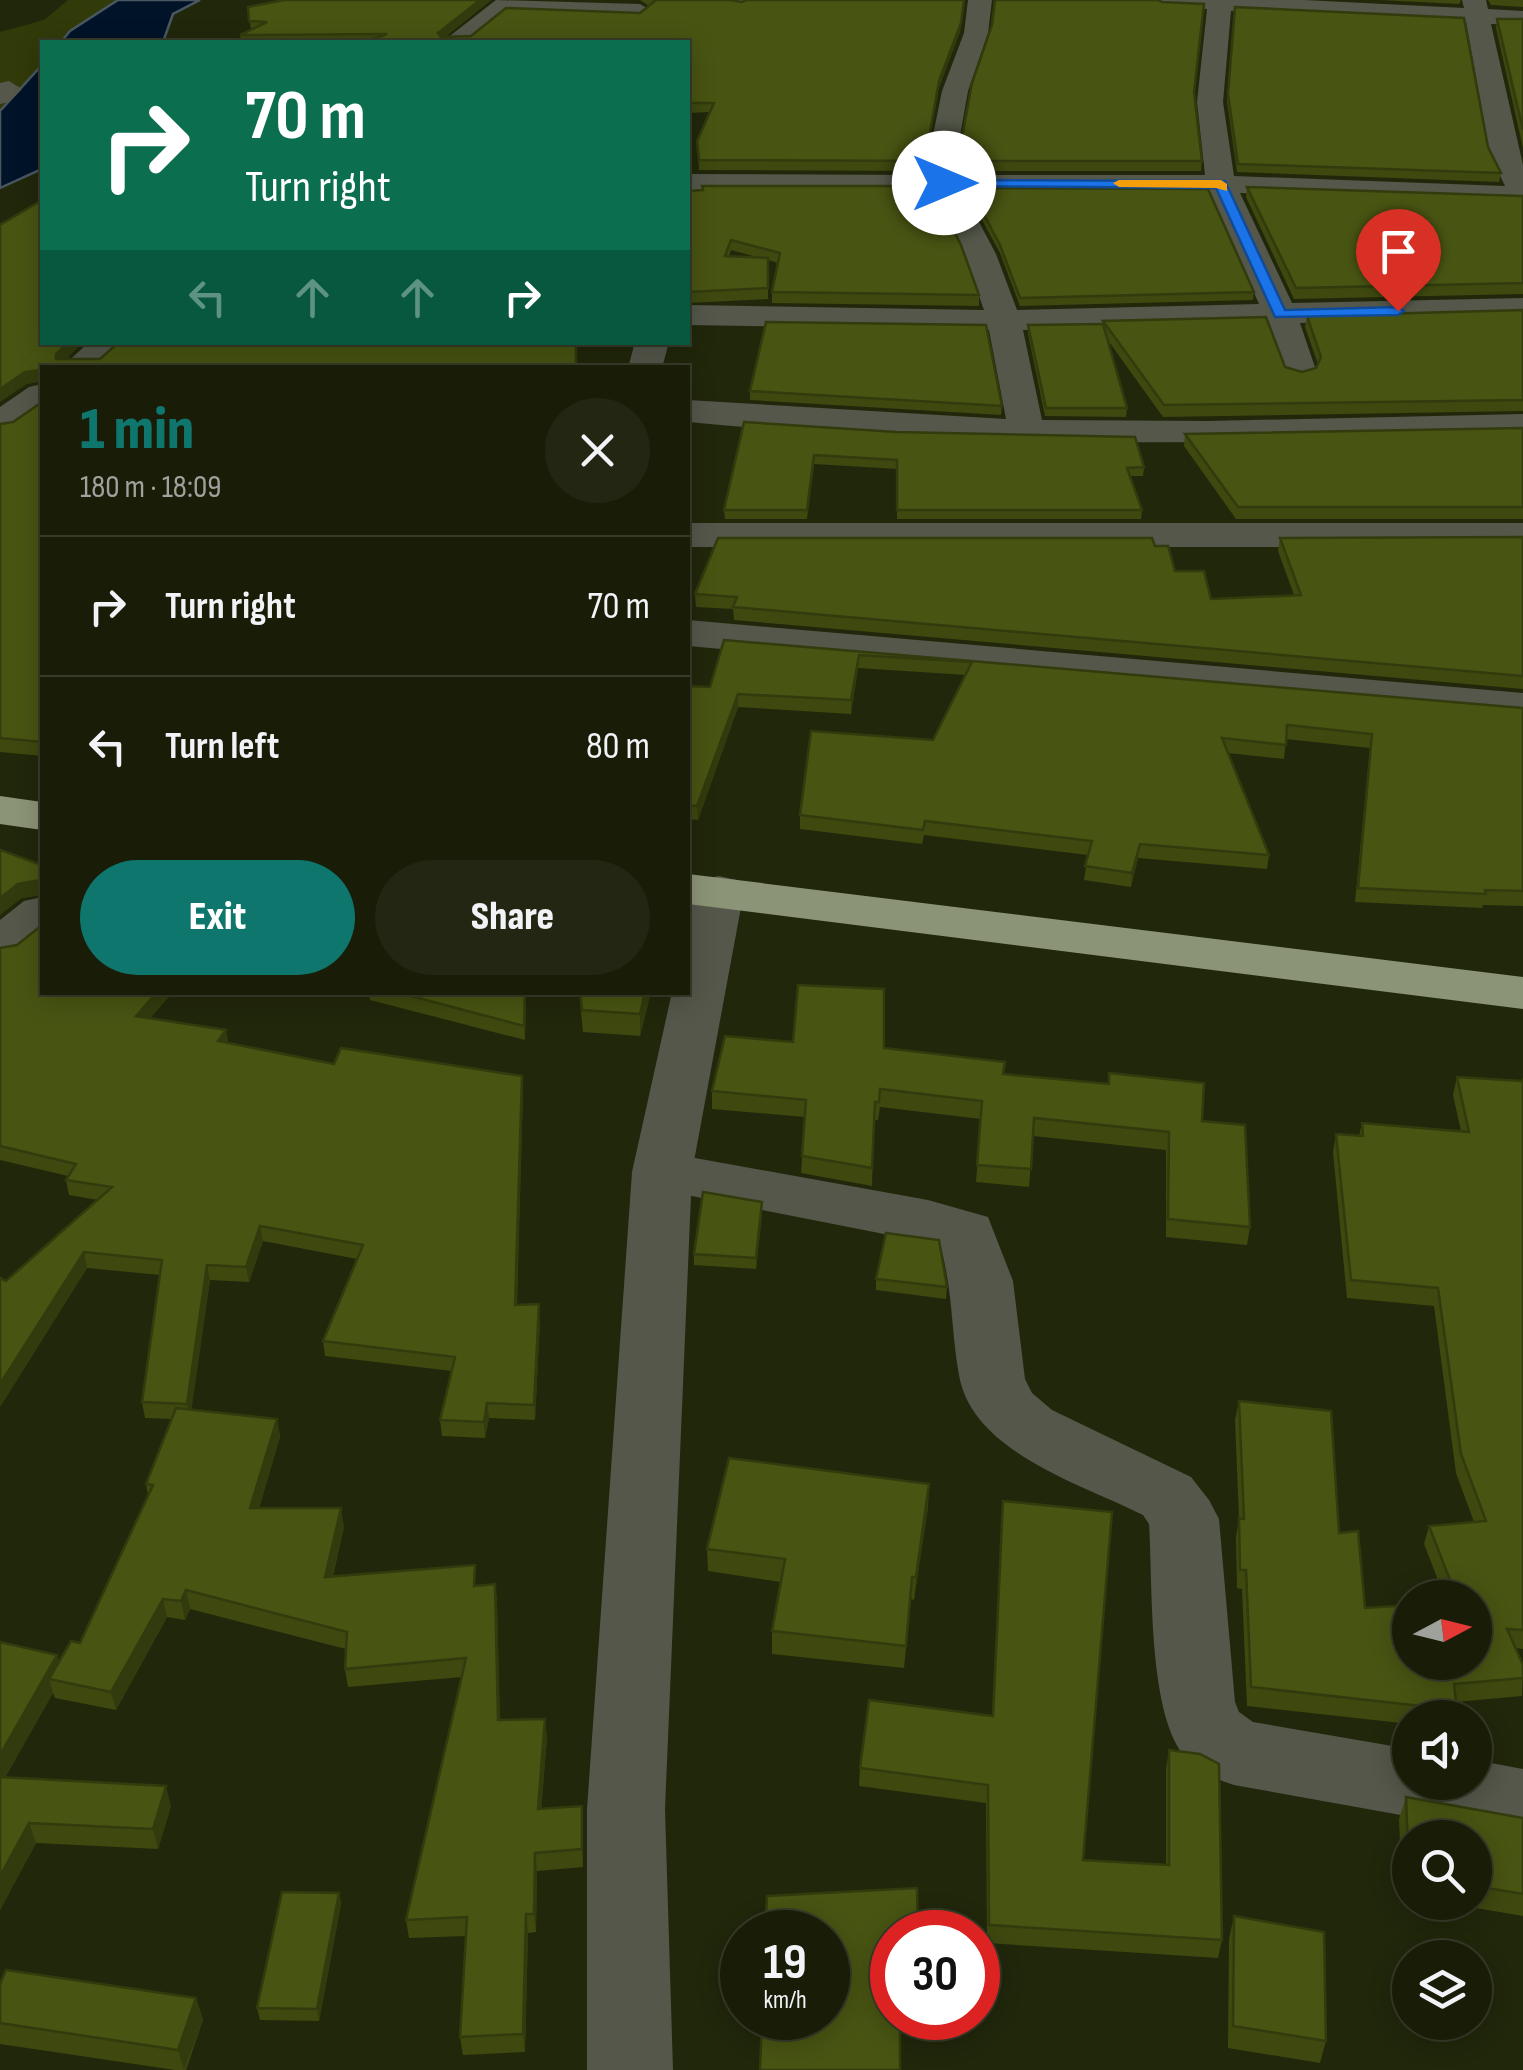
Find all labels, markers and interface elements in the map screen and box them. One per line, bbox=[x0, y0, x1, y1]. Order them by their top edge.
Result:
text: 70 m bbox=[245, 75, 366, 159]
icon: right bbox=[80, 80, 210, 210]
position arrow bbox=[892, 131, 996, 235]
text: Turn right bbox=[245, 160, 391, 215]
pin bbox=[1356, 209, 1441, 312]
icon: arrive bbox=[1371, 224, 1426, 279]
icon: left bbox=[180, 270, 235, 325]
icon: ahead bbox=[285, 270, 340, 325]
icon: ahead bbox=[390, 270, 445, 325]
icon: right bbox=[495, 270, 550, 325]
text: 1 min bbox=[80, 394, 194, 466]
button: close bbox=[545, 398, 650, 503]
text: 180 m · 18:09 bbox=[80, 468, 221, 507]
icon: right bbox=[80, 579, 135, 634]
text: Turn right bbox=[165, 584, 296, 629]
text: 70 m bbox=[588, 584, 650, 629]
icon: left bbox=[80, 719, 135, 774]
text: Turn left bbox=[165, 724, 279, 769]
text: 80 m bbox=[586, 724, 650, 769]
button: Exit bbox=[80, 860, 355, 975]
button: Share bbox=[375, 860, 650, 975]
north arrow bbox=[1392, 1580, 1492, 1680]
map controls bbox=[1392, 1580, 1492, 2040]
button: sound bbox=[1392, 1700, 1492, 1800]
button: search bbox=[1392, 1820, 1492, 1920]
speed limit sign: 30 bbox=[870, 1910, 1000, 2040]
text: 19 bbox=[763, 1933, 807, 1993]
button: layers bbox=[1392, 1940, 1492, 2040]
text: km/h bbox=[763, 1985, 807, 2016]

